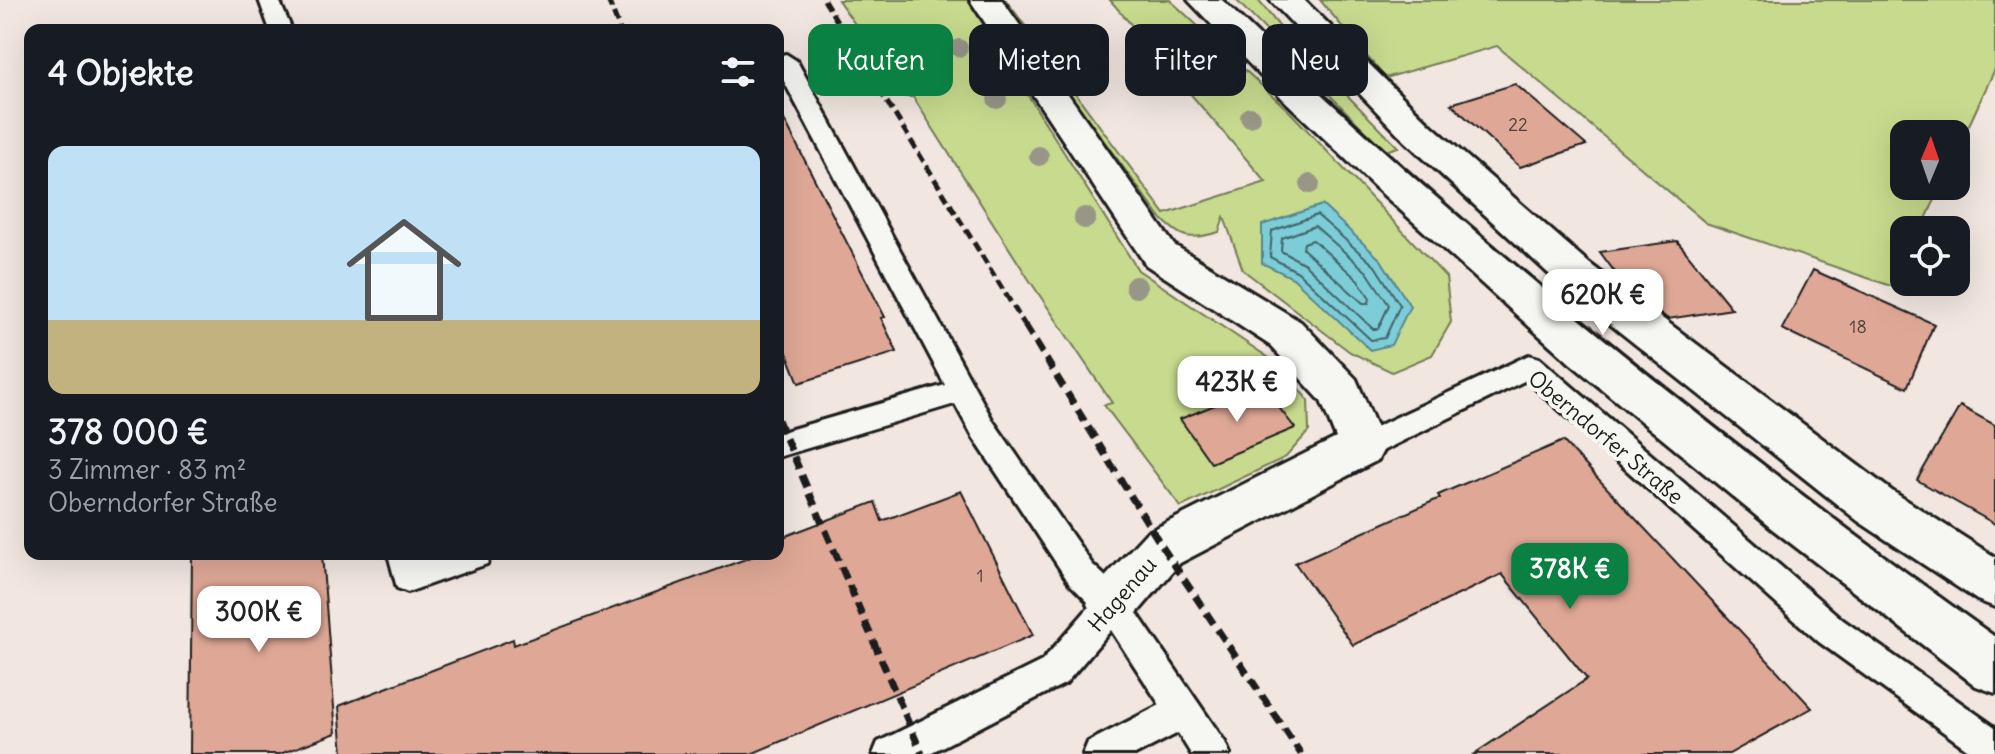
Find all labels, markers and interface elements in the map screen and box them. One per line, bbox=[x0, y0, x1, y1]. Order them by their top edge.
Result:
chip: Kaufen bbox=[808, 24, 953, 96]
chip: Mieten bbox=[969, 24, 1109, 96]
chip: Filter bbox=[1125, 24, 1246, 96]
chip: Neu bbox=[1262, 24, 1368, 96]
icon: filters bbox=[716, 50, 760, 94]
text: 4 Objekte bbox=[48, 51, 194, 94]
house number: 22 bbox=[1508, 113, 1528, 136]
north arrow bbox=[1890, 120, 1970, 200]
map controls bbox=[1890, 120, 1970, 296]
icon: home bbox=[332, 198, 476, 342]
button: locate bbox=[1890, 216, 1970, 296]
pin: 620K € bbox=[1538, 269, 1668, 337]
text: 620K € bbox=[1560, 278, 1646, 311]
house number: 18 bbox=[1849, 315, 1867, 338]
pin: 423K € bbox=[1172, 356, 1302, 424]
street label: Oberndorfer Straße bbox=[1523, 364, 1689, 510]
text: 423K € bbox=[1195, 365, 1279, 398]
text: 378 000 € bbox=[48, 410, 209, 453]
text: 3 Zimmer · 83 m² bbox=[48, 453, 246, 486]
text: Oberndorfer Straße bbox=[48, 486, 277, 519]
pin: 378K € bbox=[1505, 543, 1635, 611]
street label: Hagenau bbox=[1082, 551, 1162, 637]
text: 378K € bbox=[1529, 552, 1611, 585]
house number: 1 bbox=[976, 564, 984, 587]
pin: 300K € bbox=[194, 586, 324, 654]
text: 300K € bbox=[215, 595, 303, 628]

